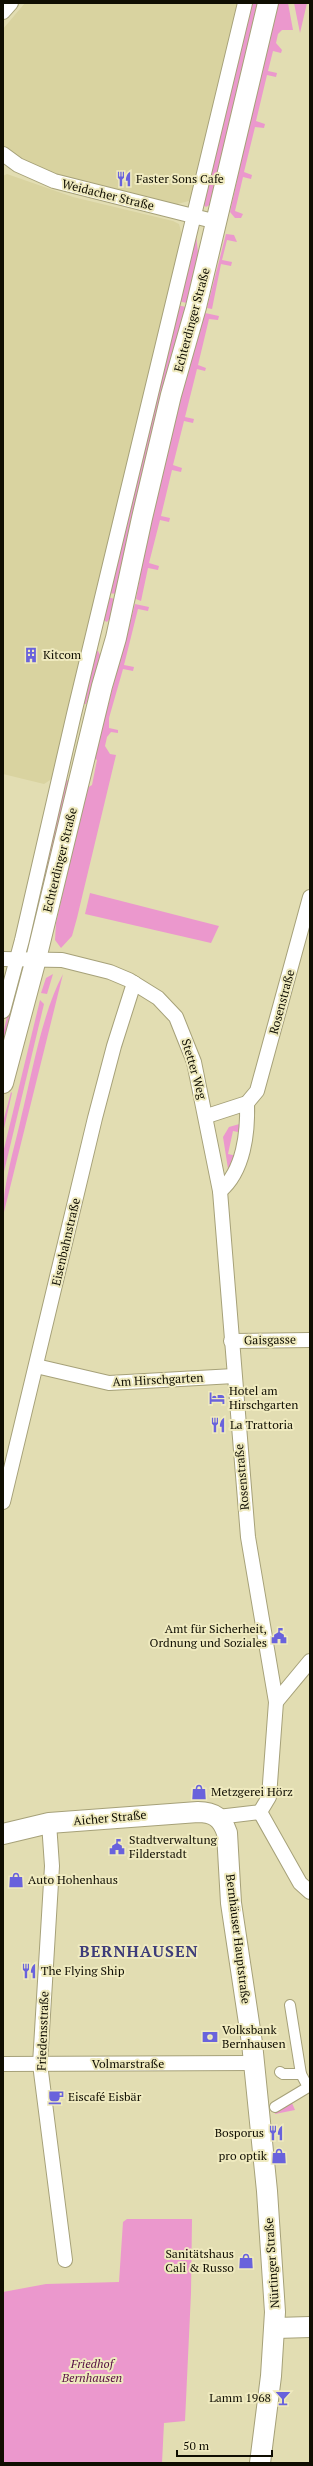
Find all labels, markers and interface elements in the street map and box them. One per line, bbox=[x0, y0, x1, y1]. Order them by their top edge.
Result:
restaurant icon: Faster Sons Cafe bbox=[115, 170, 133, 188]
place label: Faster Sons Cafe bbox=[136, 171, 224, 186]
street label: Weidacher Straße bbox=[61, 176, 156, 213]
street label: Echterdinger Straße bbox=[170, 266, 213, 374]
building icon: Kitcom bbox=[22, 646, 40, 664]
place label: Kitcom bbox=[43, 647, 82, 662]
street label: Echterdinger Straße bbox=[39, 806, 80, 914]
street label: Rosenstraße bbox=[266, 968, 297, 1036]
street label: Stetter Weg bbox=[179, 1037, 210, 1101]
street label: Eisenbahnstraße bbox=[48, 1196, 83, 1287]
street label: Gaisgasse bbox=[244, 1332, 296, 1347]
street label: Am Hirschgarten bbox=[112, 1370, 204, 1389]
place label: Hotel am Hirschgarten bbox=[229, 1383, 298, 1412]
hotel icon: Hotel am Hirschgarten bbox=[208, 1389, 226, 1407]
restaurant icon: La Trattoria bbox=[209, 1416, 227, 1434]
place label: La Trattoria bbox=[230, 1417, 293, 1432]
street label: Rosenstraße bbox=[231, 1443, 252, 1511]
place label: Amt für Sicherheit, Ordnung und Soziales bbox=[150, 1621, 267, 1650]
public building icon: Amt für Sicherheit, Ordnung und Soziales bbox=[270, 1627, 288, 1645]
shop icon: Metzgerei Hörz bbox=[190, 1783, 208, 1801]
place label: Metzgerei Hörz bbox=[211, 1784, 293, 1799]
street label: Aicher Straße bbox=[73, 1807, 147, 1828]
place label: Stadtverwaltung Filderstadt bbox=[129, 1832, 218, 1861]
public building icon: Stadtverwaltung Filderstadt bbox=[108, 1838, 126, 1856]
shop icon: Auto Hohenhaus bbox=[7, 1871, 25, 1889]
place label: Auto Hohenhaus bbox=[28, 1872, 118, 1887]
street label: Bernhäuser Hauptstraße bbox=[223, 1873, 254, 2005]
district label: BERNHAUSEN bbox=[79, 1940, 199, 1962]
restaurant icon: The Flying Ship bbox=[20, 1962, 38, 1980]
place label: The Flying Ship bbox=[41, 1963, 125, 1978]
street label: Friedensstraße bbox=[34, 1991, 51, 2071]
place label: Volksbank Bernhausen bbox=[222, 2022, 286, 2051]
bank icon: Volksbank Bernhausen bbox=[201, 2028, 219, 2046]
street label: Volmarstraße bbox=[92, 2056, 164, 2071]
cafe icon: Eiscafé Eisbär bbox=[47, 2088, 65, 2106]
place label: Eiscafé Eisbär bbox=[68, 2089, 142, 2104]
restaurant icon: Bosporus bbox=[267, 2124, 285, 2142]
place label: Bosporus bbox=[215, 2125, 264, 2140]
shop icon: pro optik bbox=[270, 2147, 288, 2165]
place label: pro optik bbox=[218, 2148, 268, 2163]
street label: Nürtinger Straße bbox=[261, 2217, 282, 2309]
place label: Sanitätshaus Cali & Russo bbox=[165, 2246, 234, 2275]
shop icon: Sanitätshaus Cali & Russo bbox=[237, 2252, 255, 2270]
park label: Friedhof Bernhausen bbox=[61, 2356, 122, 2385]
bar icon: Lamm 1968 bbox=[274, 2389, 292, 2407]
place label: Lamm 1968 bbox=[209, 2390, 271, 2405]
scale bar bbox=[177, 2432, 272, 2458]
text: 50 m bbox=[183, 2438, 210, 2453]

